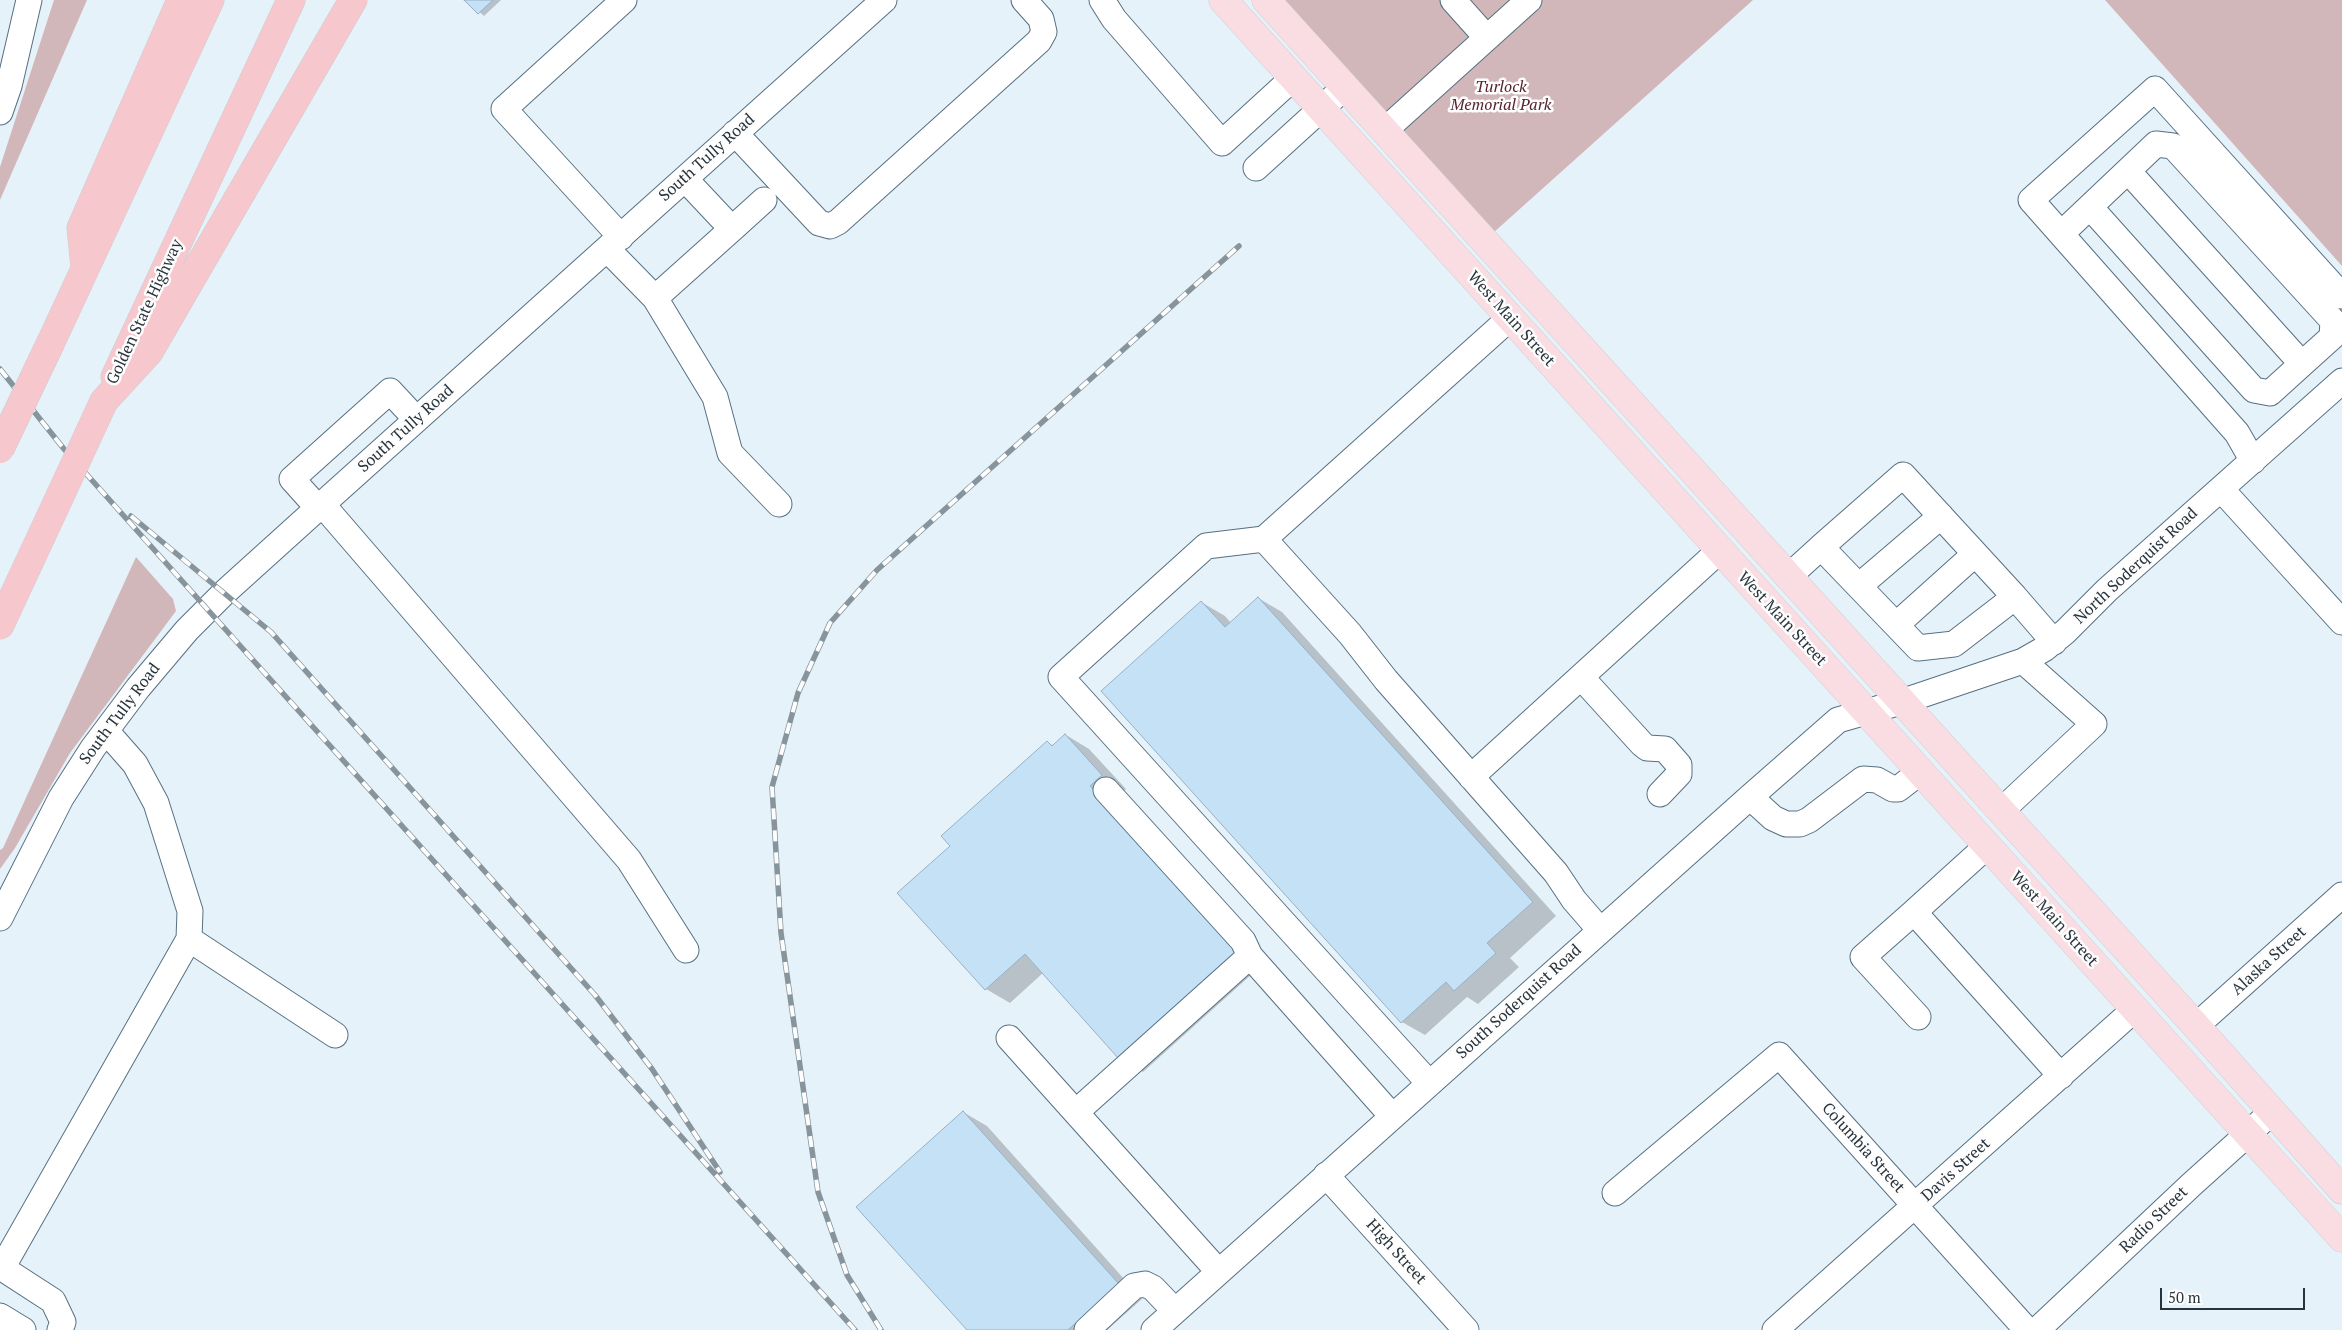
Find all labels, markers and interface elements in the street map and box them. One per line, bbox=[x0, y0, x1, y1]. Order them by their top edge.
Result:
park label: Turlock Memorial Park bbox=[1451, 77, 1551, 115]
street label: South Tully Road bbox=[655, 110, 759, 206]
street label: Golden State Highway bbox=[103, 237, 187, 387]
street label: West Main Street bbox=[1463, 267, 1559, 371]
street label: South Tully Road bbox=[354, 381, 458, 477]
street label: North Soderquist Road bbox=[2070, 504, 2202, 628]
street label: West Main Street bbox=[1734, 568, 1830, 670]
street label: South Tully Road bbox=[76, 660, 164, 768]
street label: West Main Street bbox=[2006, 867, 2102, 971]
street label: Alaska Street bbox=[2228, 923, 2310, 999]
street label: South Soderquist Road bbox=[1453, 941, 1585, 1063]
street label: Columbia Street bbox=[1817, 1099, 1909, 1197]
street label: Davis Street bbox=[1918, 1134, 1994, 1206]
street label: Radio Street bbox=[2116, 1183, 2192, 1257]
street label: High Street bbox=[1362, 1216, 1430, 1288]
scale bar bbox=[2162, 1278, 2307, 1310]
text: 50 m bbox=[2168, 1287, 2201, 1307]

